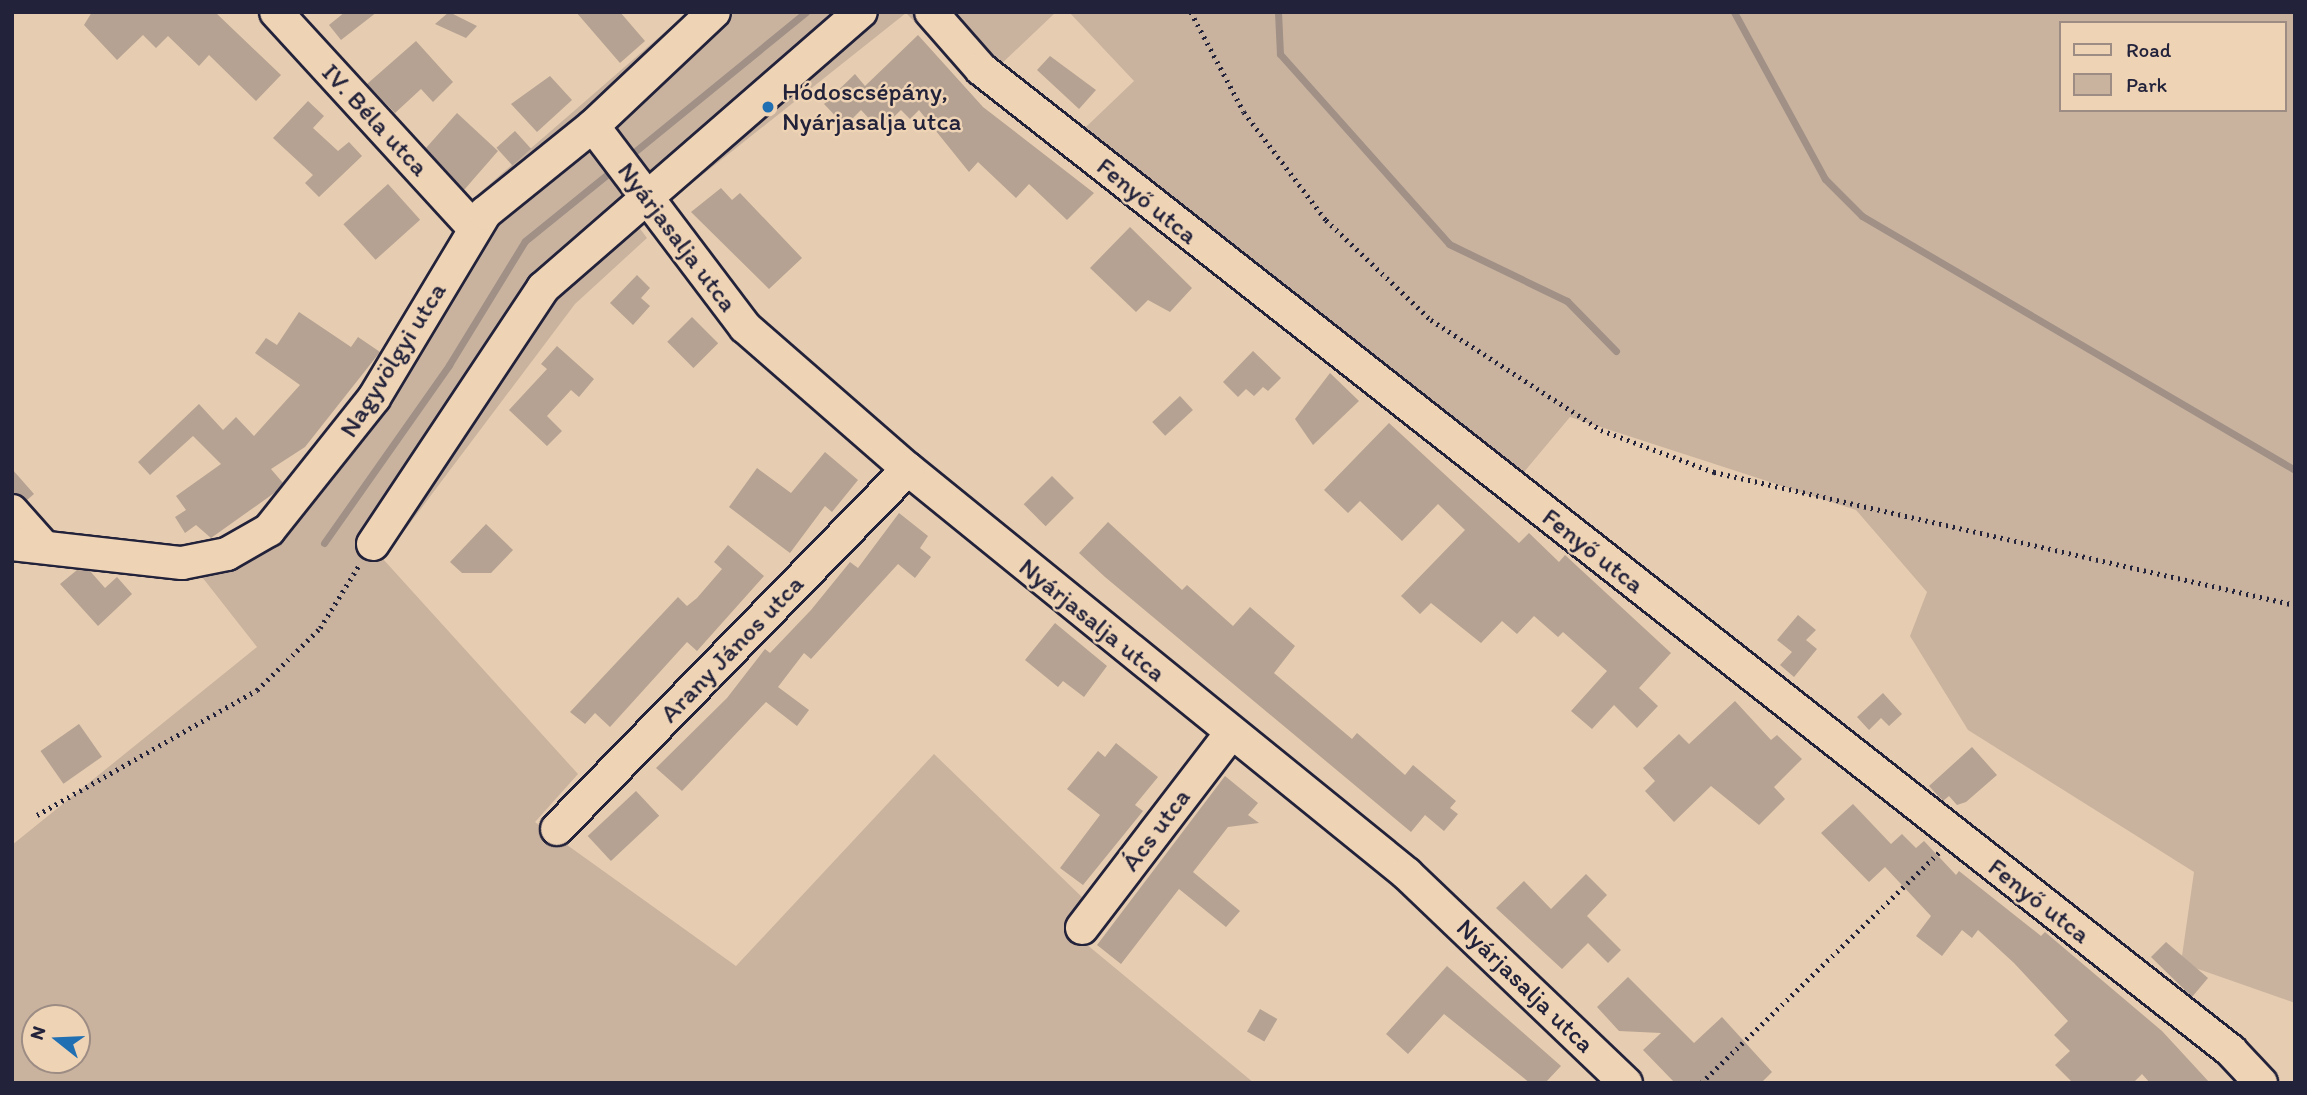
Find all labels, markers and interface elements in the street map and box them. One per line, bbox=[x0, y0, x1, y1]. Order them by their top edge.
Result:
legend bbox=[2058, 21, 2286, 112]
text: Road bbox=[2126, 37, 2171, 62]
street label: IV. Béla utca bbox=[315, 57, 435, 183]
text: Park bbox=[2126, 72, 2167, 97]
place label: Hódoscsépány, Nyárjasalja utca bbox=[782, 76, 961, 138]
marker: Hódoscsépány, Nyárjasalja utca bbox=[760, 99, 776, 115]
street label: Fenyő utca bbox=[1091, 151, 1203, 251]
street label: Nyárjasalja utca bbox=[611, 156, 743, 318]
street label: Nagyvölgyi utca bbox=[333, 277, 453, 443]
street label: Fenyő utca bbox=[1536, 502, 1650, 600]
street label: Nyárjasalja utca bbox=[1013, 551, 1171, 689]
street label: Arany János utca bbox=[654, 569, 810, 729]
street label: Ács utca bbox=[1115, 783, 1197, 877]
street label: Fenyő utca bbox=[1982, 852, 2096, 950]
street label: Nyárjasalja utca bbox=[1450, 913, 1600, 1059]
north arrow bbox=[21, 1004, 91, 1074]
text: N bbox=[25, 1023, 50, 1043]

